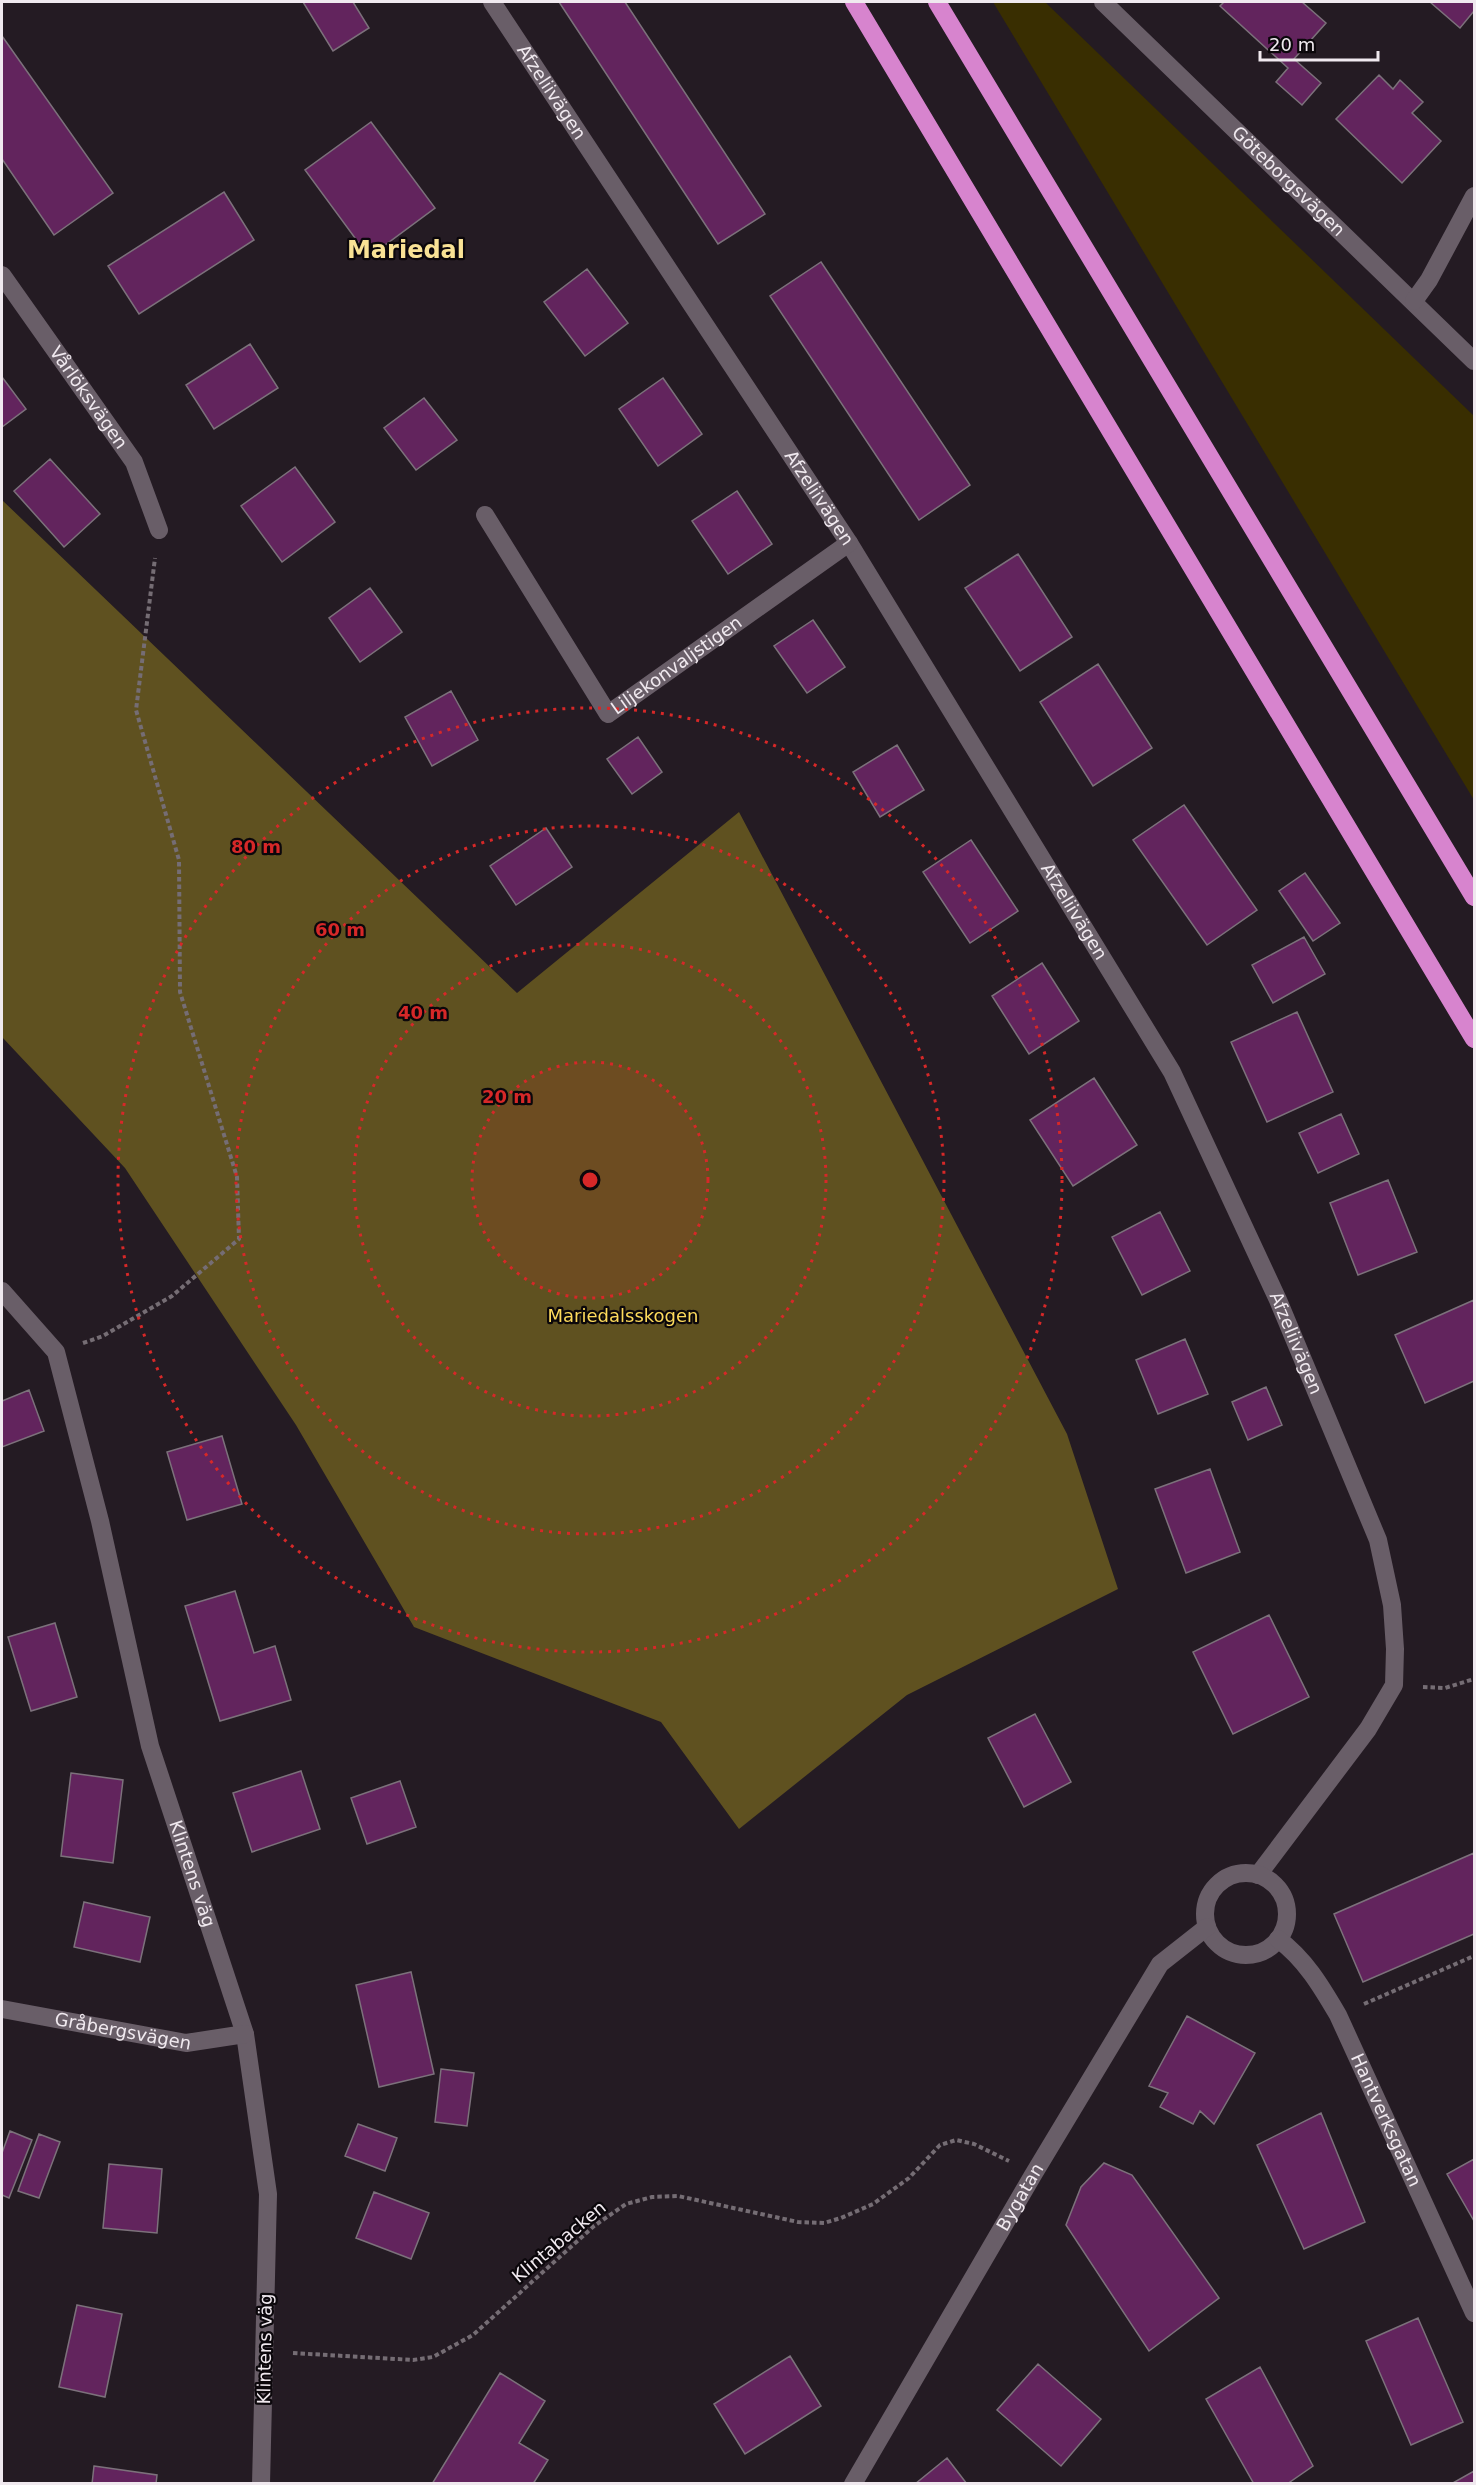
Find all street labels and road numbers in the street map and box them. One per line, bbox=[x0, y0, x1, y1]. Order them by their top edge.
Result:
street label: Afzeliivägen bbox=[513, 41, 591, 143]
street label: Göteborgsvägen bbox=[1228, 122, 1350, 240]
street label: Vårlöksvägen bbox=[45, 342, 132, 453]
street label: Afzeliivägen bbox=[781, 446, 858, 549]
street label: Liljekonvaljstigen bbox=[607, 611, 746, 719]
street label: Afzeliivägen bbox=[1037, 859, 1112, 963]
street label: Afzeliivägen bbox=[1266, 1288, 1327, 1397]
street label: Klintens väg bbox=[165, 1817, 220, 1930]
street label: Gråbergsvägen bbox=[53, 2008, 193, 2054]
street label: Hantverksgatan bbox=[1347, 2050, 1426, 2190]
street label: Bygatan bbox=[992, 2159, 1048, 2235]
street label: Klintabacken bbox=[508, 2196, 610, 2287]
street label: Klintens väg bbox=[253, 2293, 276, 2405]

